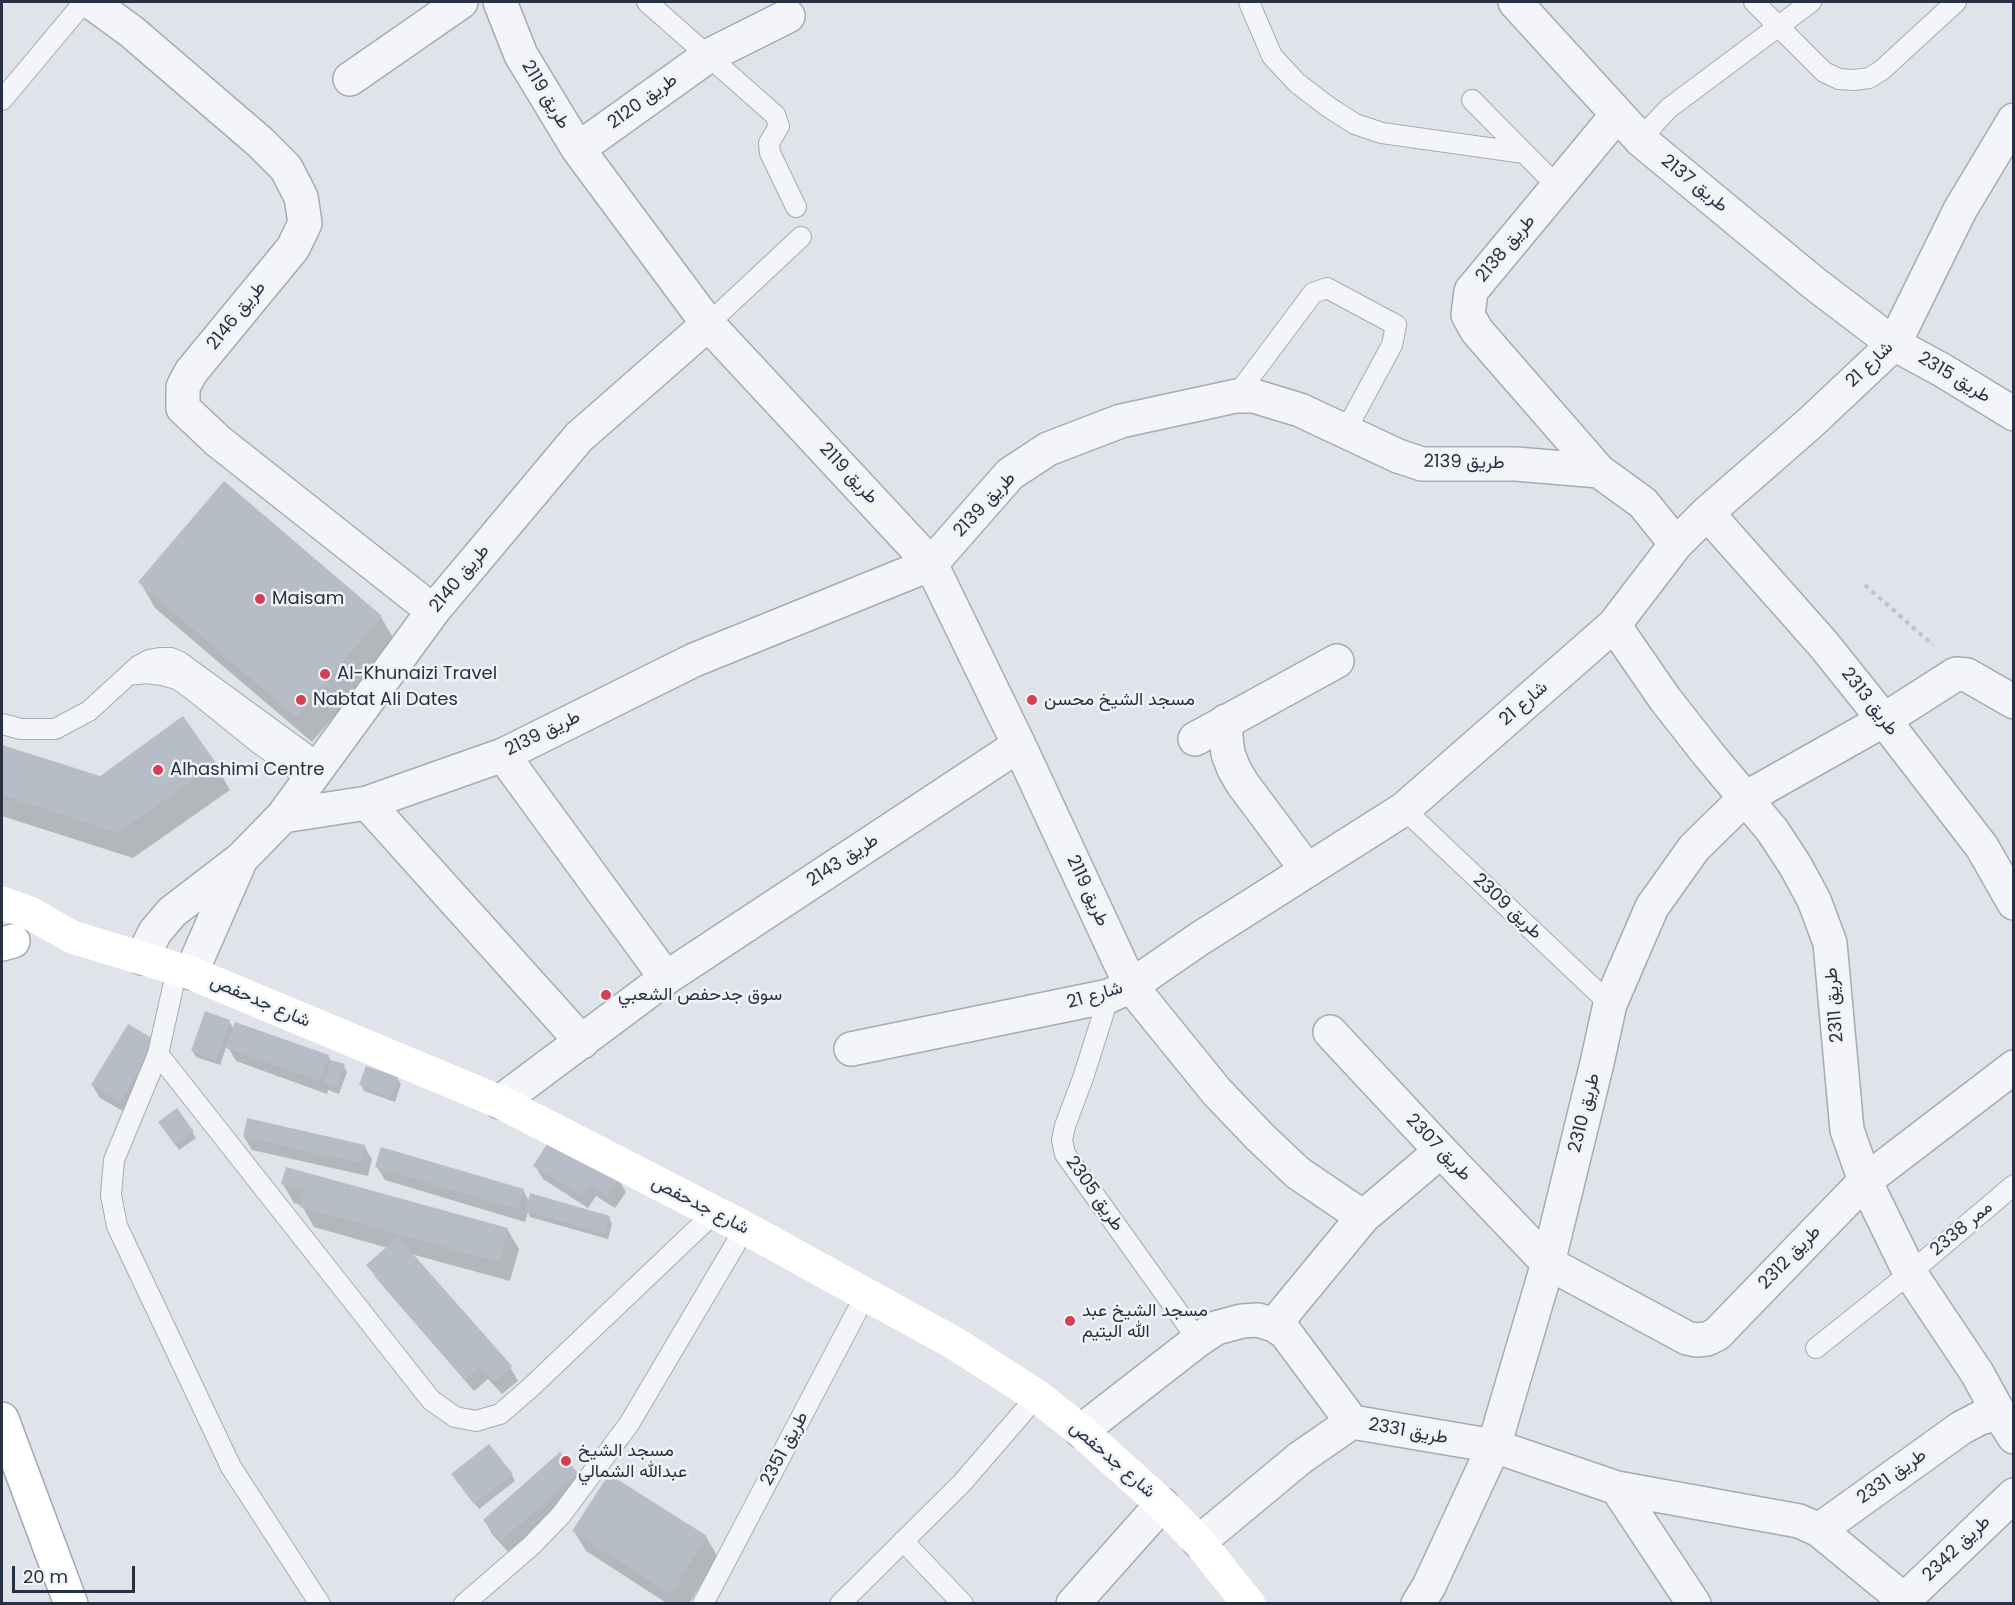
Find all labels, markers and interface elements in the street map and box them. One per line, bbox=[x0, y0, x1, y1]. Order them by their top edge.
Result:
street label: طريق 2119 bbox=[516, 57, 574, 133]
street label: طريق 2120 bbox=[604, 70, 682, 134]
street label: طريق 2137 bbox=[1656, 151, 1732, 217]
street label: طريق 2138 bbox=[1472, 211, 1540, 287]
street label: طريق 2146 bbox=[203, 277, 271, 355]
street label: شارع 21 bbox=[1842, 337, 1898, 393]
street label: طريق 2315 bbox=[1914, 348, 1994, 408]
street label: طريق 2119 bbox=[814, 439, 882, 509]
street label: طريق 2139 bbox=[1423, 451, 1505, 475]
street label: طريق 2139 bbox=[949, 468, 1021, 542]
street label: طريق 2140 bbox=[425, 541, 495, 617]
place label: Maisam bbox=[272, 588, 344, 610]
marker: Maisam bbox=[253, 592, 267, 606]
place label: Al-Khunaizi Travel bbox=[337, 663, 497, 685]
street label: طريق 2313 bbox=[1836, 664, 1902, 740]
marker: Al-Khunaizi Travel bbox=[318, 667, 332, 681]
street label: شارع 21 bbox=[1495, 677, 1553, 731]
place label: Nabtat Ali Dates bbox=[313, 689, 458, 711]
place label: مسجد الشيخ محسن bbox=[1044, 689, 1195, 711]
marker: Nabtat Ali Dates bbox=[294, 693, 308, 707]
marker: مسجد الشيخ محسن bbox=[1025, 693, 1039, 707]
street label: طريق 2139 bbox=[502, 707, 584, 761]
place label: Alhashimi Centre bbox=[170, 759, 324, 781]
marker: Alhashimi Centre bbox=[151, 763, 165, 777]
street label: طريق 2143 bbox=[803, 830, 883, 892]
street label: طريق 2119 bbox=[1061, 852, 1113, 930]
street label: طريق 2309 bbox=[1468, 870, 1546, 944]
street label: طريق 2311 bbox=[1821, 966, 1849, 1044]
street label: شارع جدحفص bbox=[207, 971, 313, 1033]
street label: شارع 21 bbox=[1065, 978, 1125, 1014]
place label: سوق جدحفص الشعبي bbox=[618, 984, 782, 1006]
marker: سوق جدحفص الشعبي bbox=[599, 988, 613, 1002]
street label: طريق 2310 bbox=[1565, 1071, 1605, 1155]
street label: طريق 2307 bbox=[1401, 1110, 1475, 1186]
street label: طريق 2305 bbox=[1060, 1152, 1128, 1236]
street label: شارع جدحفص bbox=[648, 1172, 752, 1240]
street label: ممر 2338 bbox=[1926, 1197, 1998, 1261]
street label: طريق 2312 bbox=[1754, 1222, 1826, 1294]
place label: مسجد الشيخ عبد الله اليتيم bbox=[1082, 1300, 1208, 1342]
marker: مسجد الشيخ عبد الله اليتيم bbox=[1063, 1314, 1077, 1328]
street label: طريق 2351 bbox=[756, 1408, 814, 1490]
street label: طريق 2331 bbox=[1367, 1414, 1449, 1450]
street label: شارع جدحفص bbox=[1065, 1417, 1159, 1503]
place label: مسجد الشيخ عبدالله الشمالي bbox=[578, 1440, 687, 1482]
street label: طريق 2331 bbox=[1853, 1445, 1931, 1509]
marker: مسجد الشيخ عبدالله الشمالي bbox=[559, 1454, 573, 1468]
street label: طريق 2342 bbox=[1919, 1512, 1995, 1586]
scale bar bbox=[15, 1554, 138, 1592]
text: 20 m bbox=[23, 1564, 68, 1589]

